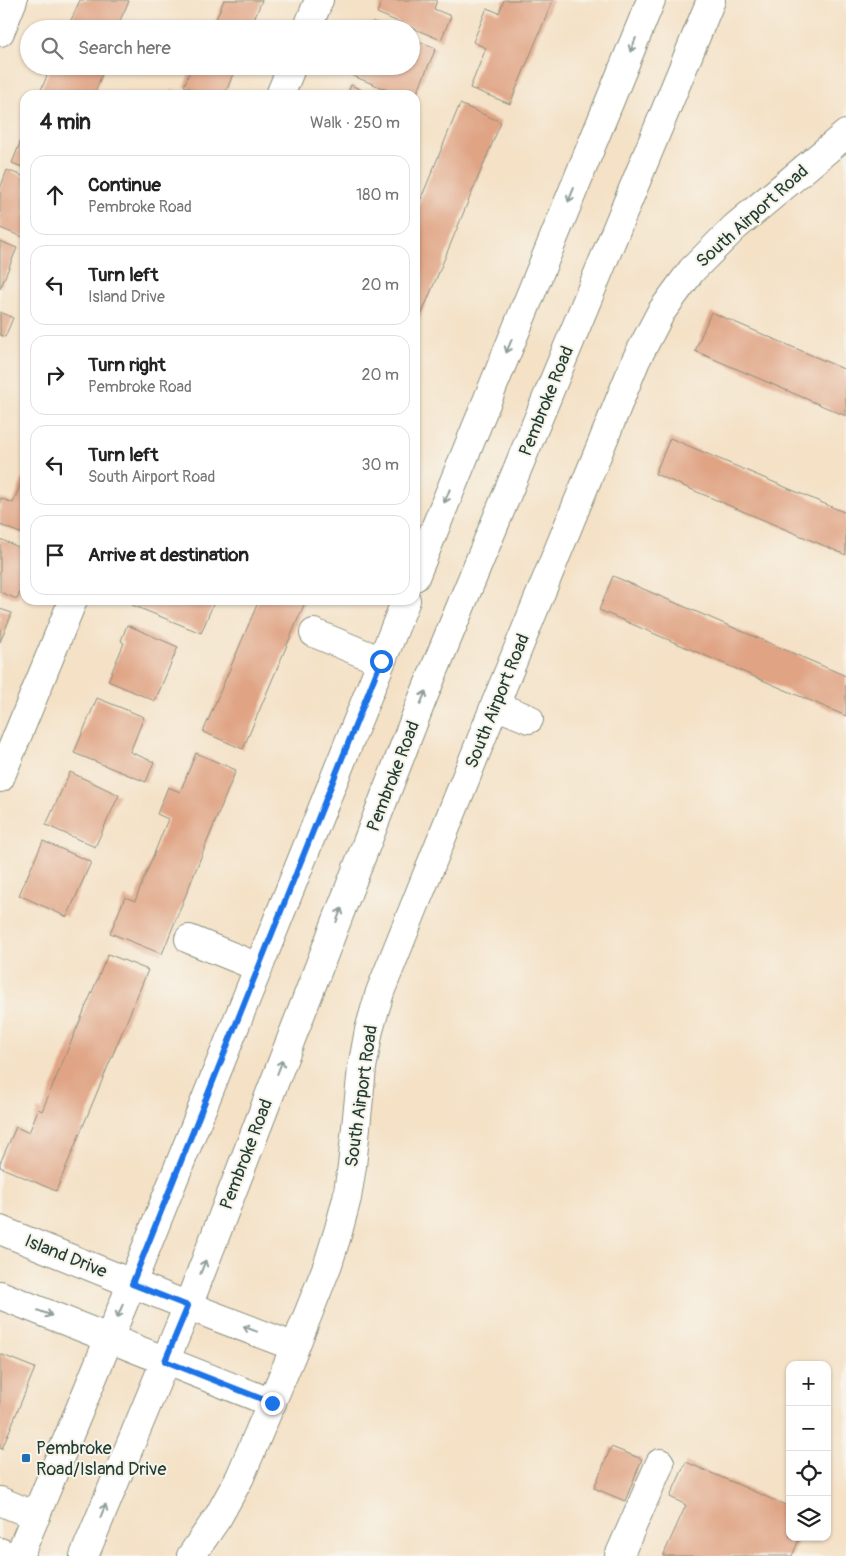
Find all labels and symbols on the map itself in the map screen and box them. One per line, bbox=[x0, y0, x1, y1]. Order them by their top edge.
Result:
one-way arrow bbox=[627, 37, 637, 52]
street label: South Airport Road bbox=[691, 160, 813, 273]
one-way arrow bbox=[566, 187, 575, 202]
one-way arrow bbox=[504, 338, 514, 353]
street label: Pembroke Road bbox=[514, 343, 579, 460]
one-way arrow bbox=[442, 488, 452, 503]
street label: South Airport Road bbox=[460, 631, 535, 772]
route start bbox=[370, 650, 393, 673]
one-way arrow bbox=[419, 691, 428, 706]
street label: Pembroke Road bbox=[362, 718, 425, 835]
one-way arrow bbox=[335, 908, 344, 923]
street label: South Airport Road bbox=[340, 1024, 383, 1169]
one-way arrow bbox=[276, 1059, 285, 1075]
street label: Pembroke Road bbox=[215, 1096, 278, 1213]
street label: Island Drive bbox=[21, 1230, 110, 1283]
one-way arrow bbox=[198, 1260, 208, 1275]
one-way arrow bbox=[115, 1303, 125, 1318]
one-way arrow bbox=[37, 1309, 52, 1318]
one-way arrow bbox=[243, 1324, 258, 1334]
route end bbox=[261, 1392, 284, 1415]
place label: Pembroke Road/Island Drive bbox=[36, 1437, 166, 1481]
marker: Pembroke Road/Island Drive bbox=[20, 1452, 32, 1464]
one-way arrow bbox=[98, 1504, 108, 1519]

